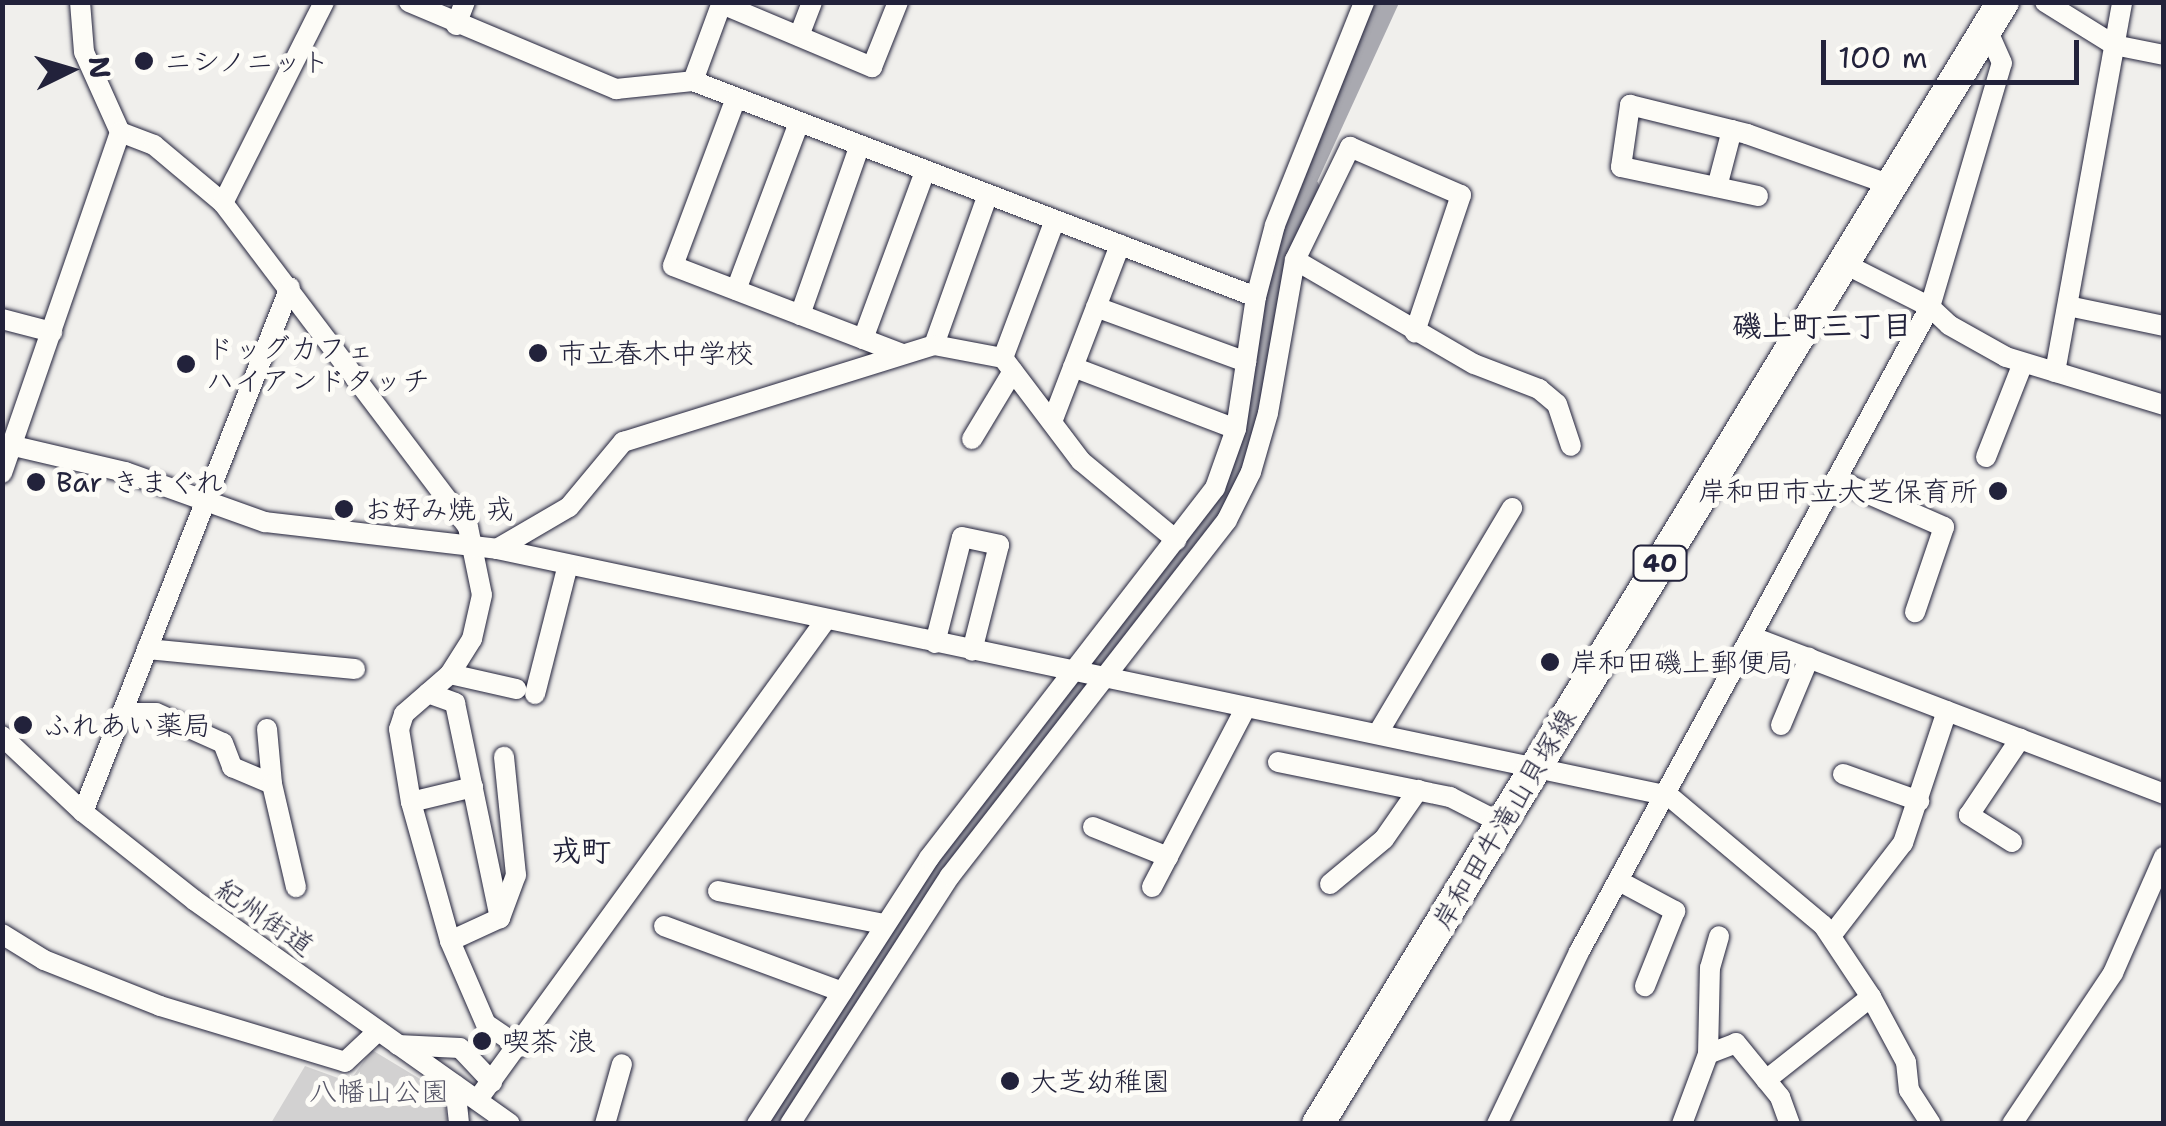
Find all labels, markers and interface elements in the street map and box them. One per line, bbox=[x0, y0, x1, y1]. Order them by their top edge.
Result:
north arrow bbox=[20, 20, 120, 120]
scale bar bbox=[1826, 20, 2084, 82]
text: 100 m bbox=[1838, 37, 1928, 78]
place label: ニシノニット bbox=[164, 44, 332, 78]
marker: ニシノニット bbox=[133, 50, 155, 72]
text: N bbox=[80, 55, 120, 80]
district label: 磯上町三丁目 bbox=[1732, 308, 1912, 344]
place label: ドッグカフェ ハイアンドタッチ bbox=[206, 331, 430, 397]
place label: 市立春木中学校 bbox=[558, 336, 754, 370]
marker: 市立春木中学校 bbox=[527, 342, 549, 364]
marker: ドッグカフェ ハイアンドタッチ bbox=[175, 353, 197, 375]
place label: Bar きまぐれ bbox=[56, 465, 224, 499]
marker: Bar きまぐれ bbox=[25, 471, 47, 493]
place label: 岸和田市立大芝保育所 bbox=[1698, 474, 1978, 508]
marker: 岸和田市立大芝保育所 bbox=[1987, 480, 2009, 502]
place label: お好み焼 戎 bbox=[364, 492, 514, 526]
marker: お好み焼 戎 bbox=[333, 498, 355, 520]
road number: 40 bbox=[1632, 543, 1688, 583]
place label: 岸和田磯上郵便局 bbox=[1570, 645, 1794, 679]
marker: 岸和田磯上郵便局 bbox=[1539, 651, 1561, 673]
street label: 岸和田牛滝山貝塚線 bbox=[1425, 702, 1583, 936]
place label: ふれあい薬局 bbox=[43, 708, 211, 742]
marker: ふれあい薬局 bbox=[12, 714, 34, 736]
district label: 戎町 bbox=[551, 833, 611, 869]
street label: 紀州街道 bbox=[209, 871, 321, 963]
place label: 喫茶 浪 bbox=[502, 1024, 596, 1058]
marker: 喫茶 浪 bbox=[471, 1030, 493, 1052]
place label: 大芝幼稚園 bbox=[1030, 1064, 1170, 1098]
marker: 大芝幼稚園 bbox=[999, 1070, 1021, 1092]
park label: 八幡山公園 bbox=[309, 1074, 449, 1108]

